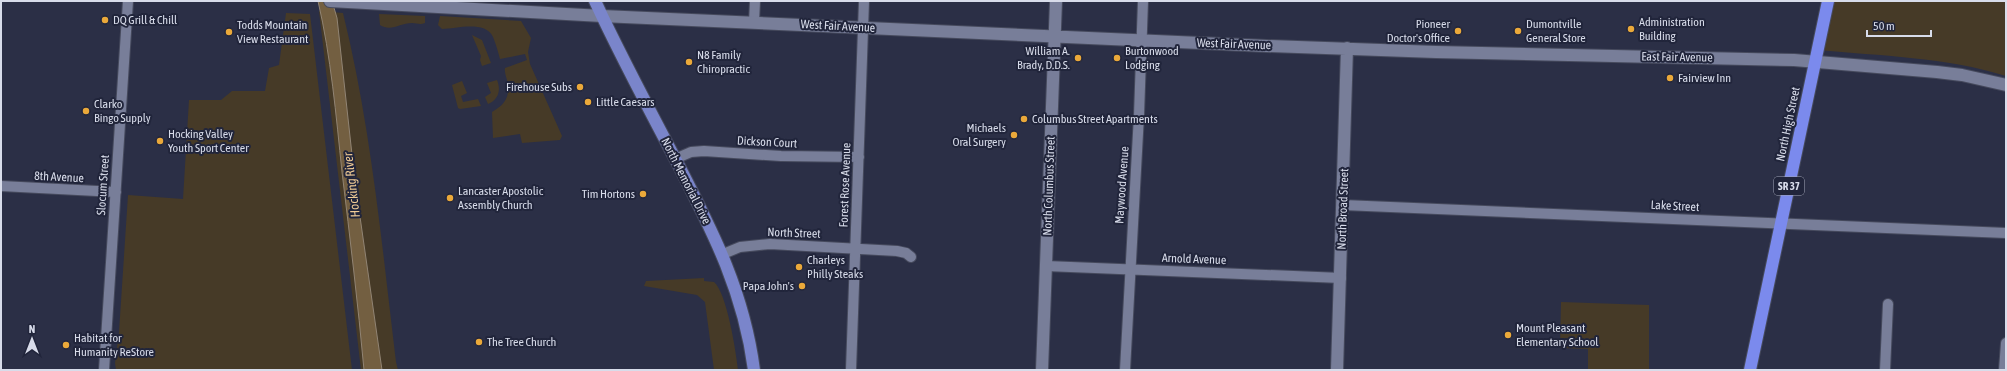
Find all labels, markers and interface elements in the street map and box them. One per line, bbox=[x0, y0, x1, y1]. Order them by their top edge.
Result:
scale bar bbox=[1867, 12, 1931, 38]
place label: DQ Grill & Chill bbox=[113, 13, 178, 27]
marker: DQ Grill & Chill bbox=[100, 15, 110, 25]
place label: Administration Building bbox=[1639, 15, 1705, 43]
street label: West Fair Avenue bbox=[800, 17, 876, 35]
place label: Pioneer Doctor's Office bbox=[1387, 17, 1450, 45]
place label: Dumontville General Store bbox=[1526, 17, 1586, 45]
place label: Todds Mountain View Restaurant bbox=[237, 18, 309, 46]
text: 50 m bbox=[1873, 19, 1895, 33]
marker: Administration Building bbox=[1626, 24, 1636, 34]
marker: Pioneer Doctor's Office bbox=[1453, 26, 1463, 36]
marker: Dumontville General Store bbox=[1513, 26, 1523, 36]
marker: Todds Mountain View Restaurant bbox=[224, 27, 234, 37]
street label: West Fair Avenue bbox=[1197, 36, 1271, 52]
place label: William A. Brady, D.D.S. bbox=[1017, 44, 1070, 72]
place label: Burtonwood Lodging bbox=[1125, 44, 1179, 72]
place label: N8 Family Chiropractic bbox=[697, 48, 750, 76]
street label: East Fair Avenue bbox=[1641, 49, 1713, 65]
marker: William A. Brady, D.D.S. bbox=[1073, 53, 1083, 63]
marker: Burtonwood Lodging bbox=[1112, 53, 1122, 63]
marker: N8 Family Chiropractic bbox=[684, 57, 694, 67]
place label: Fairview Inn bbox=[1678, 71, 1731, 85]
marker: Fairview Inn bbox=[1665, 73, 1675, 83]
place label: Firehouse Subs bbox=[506, 80, 572, 94]
marker: Firehouse Subs bbox=[575, 82, 585, 92]
street label: North High Street bbox=[1773, 85, 1803, 163]
place label: Little Caesars bbox=[596, 95, 655, 109]
place label: Clarko Bingo Supply bbox=[94, 97, 151, 125]
marker: Little Caesars bbox=[583, 97, 593, 107]
marker: Clarko Bingo Supply bbox=[81, 106, 91, 116]
place label: Columbus Street Apartments bbox=[1032, 112, 1158, 126]
marker: Columbus Street Apartments bbox=[1019, 114, 1029, 124]
place label: Michaels Oral Surgery bbox=[952, 121, 1006, 149]
place label: Hocking Valley Youth Sport Center bbox=[168, 127, 249, 155]
marker: Michaels Oral Surgery bbox=[1009, 130, 1019, 140]
street label: Dickson Court bbox=[737, 133, 798, 151]
marker: Hocking Valley Youth Sport Center bbox=[155, 136, 165, 146]
street label: North Memorial Drive bbox=[658, 136, 714, 226]
street label: North Columbus Street bbox=[1040, 136, 1058, 236]
street label: Forest Rose Avenue bbox=[837, 142, 853, 228]
street label: Maywood Avenue bbox=[1112, 146, 1132, 224]
water label: Hocking River bbox=[340, 150, 363, 218]
street label: Slocum Street bbox=[94, 154, 112, 216]
street label: North Broad Street bbox=[1335, 168, 1351, 250]
street label: 8th Avenue bbox=[34, 169, 84, 185]
road number: SR 37 bbox=[1774, 177, 1804, 195]
place label: Lancaster Apostolic Assembly Church bbox=[458, 184, 544, 212]
place label: Tim Hortons bbox=[582, 187, 635, 201]
marker: Tim Hortons bbox=[638, 189, 648, 199]
marker: Lancaster Apostolic Assembly Church bbox=[445, 193, 455, 203]
street label: Lake Street bbox=[1650, 198, 1700, 214]
street label: North Street bbox=[767, 225, 821, 241]
street label: Arnold Avenue bbox=[1162, 251, 1226, 267]
place label: Charleys Philly Steaks bbox=[807, 253, 863, 281]
marker: Charleys Philly Steaks bbox=[794, 262, 804, 272]
place label: Papa John's bbox=[743, 279, 794, 293]
marker: Papa John's bbox=[797, 281, 807, 291]
north arrow bbox=[12, 319, 52, 359]
place label: Mount Pleasant Elementary School bbox=[1516, 321, 1599, 349]
text: N bbox=[29, 323, 35, 335]
marker: Mount Pleasant Elementary School bbox=[1503, 330, 1513, 340]
place label: Habitat for Humanity ReStore bbox=[74, 331, 154, 359]
place label: The Tree Church bbox=[487, 335, 556, 349]
marker: The Tree Church bbox=[474, 337, 484, 347]
marker: Habitat for Humanity ReStore bbox=[61, 340, 71, 350]

